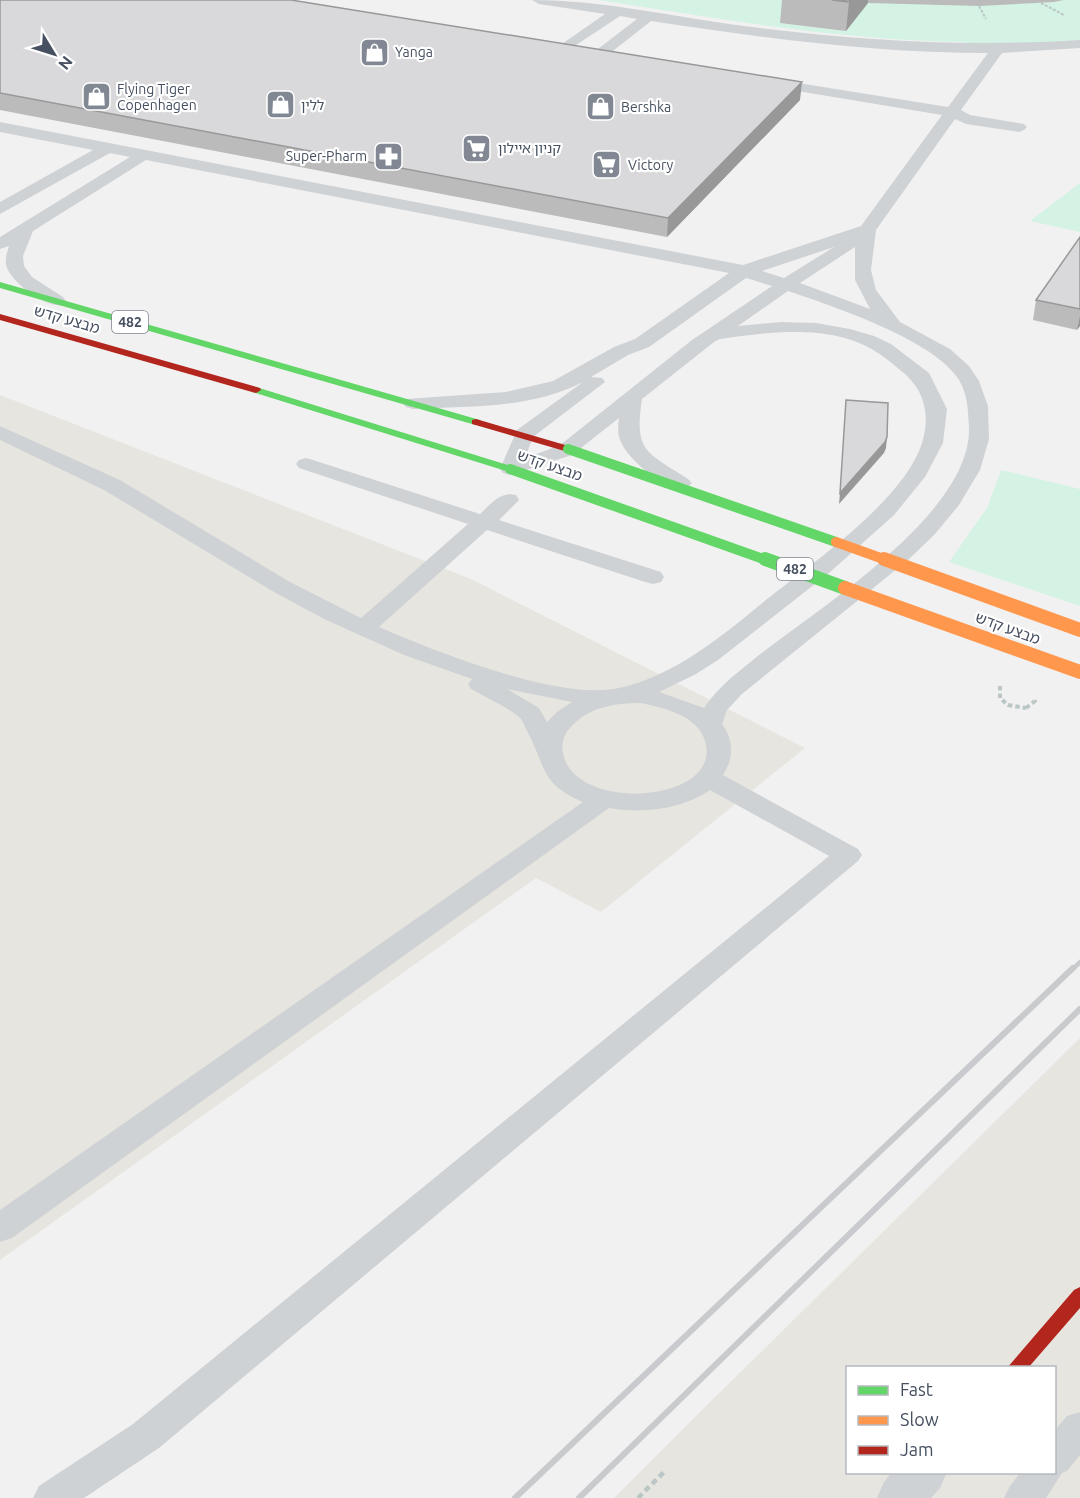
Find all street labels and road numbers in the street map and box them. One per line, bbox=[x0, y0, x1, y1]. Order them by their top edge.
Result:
street label: מבצע קדש bbox=[32, 302, 102, 337]
road number: 482 bbox=[112, 311, 148, 333]
street label: מבצע קדש bbox=[515, 446, 585, 484]
road number: 482 bbox=[777, 558, 813, 580]
street label: מבצע קדש bbox=[973, 608, 1043, 648]

